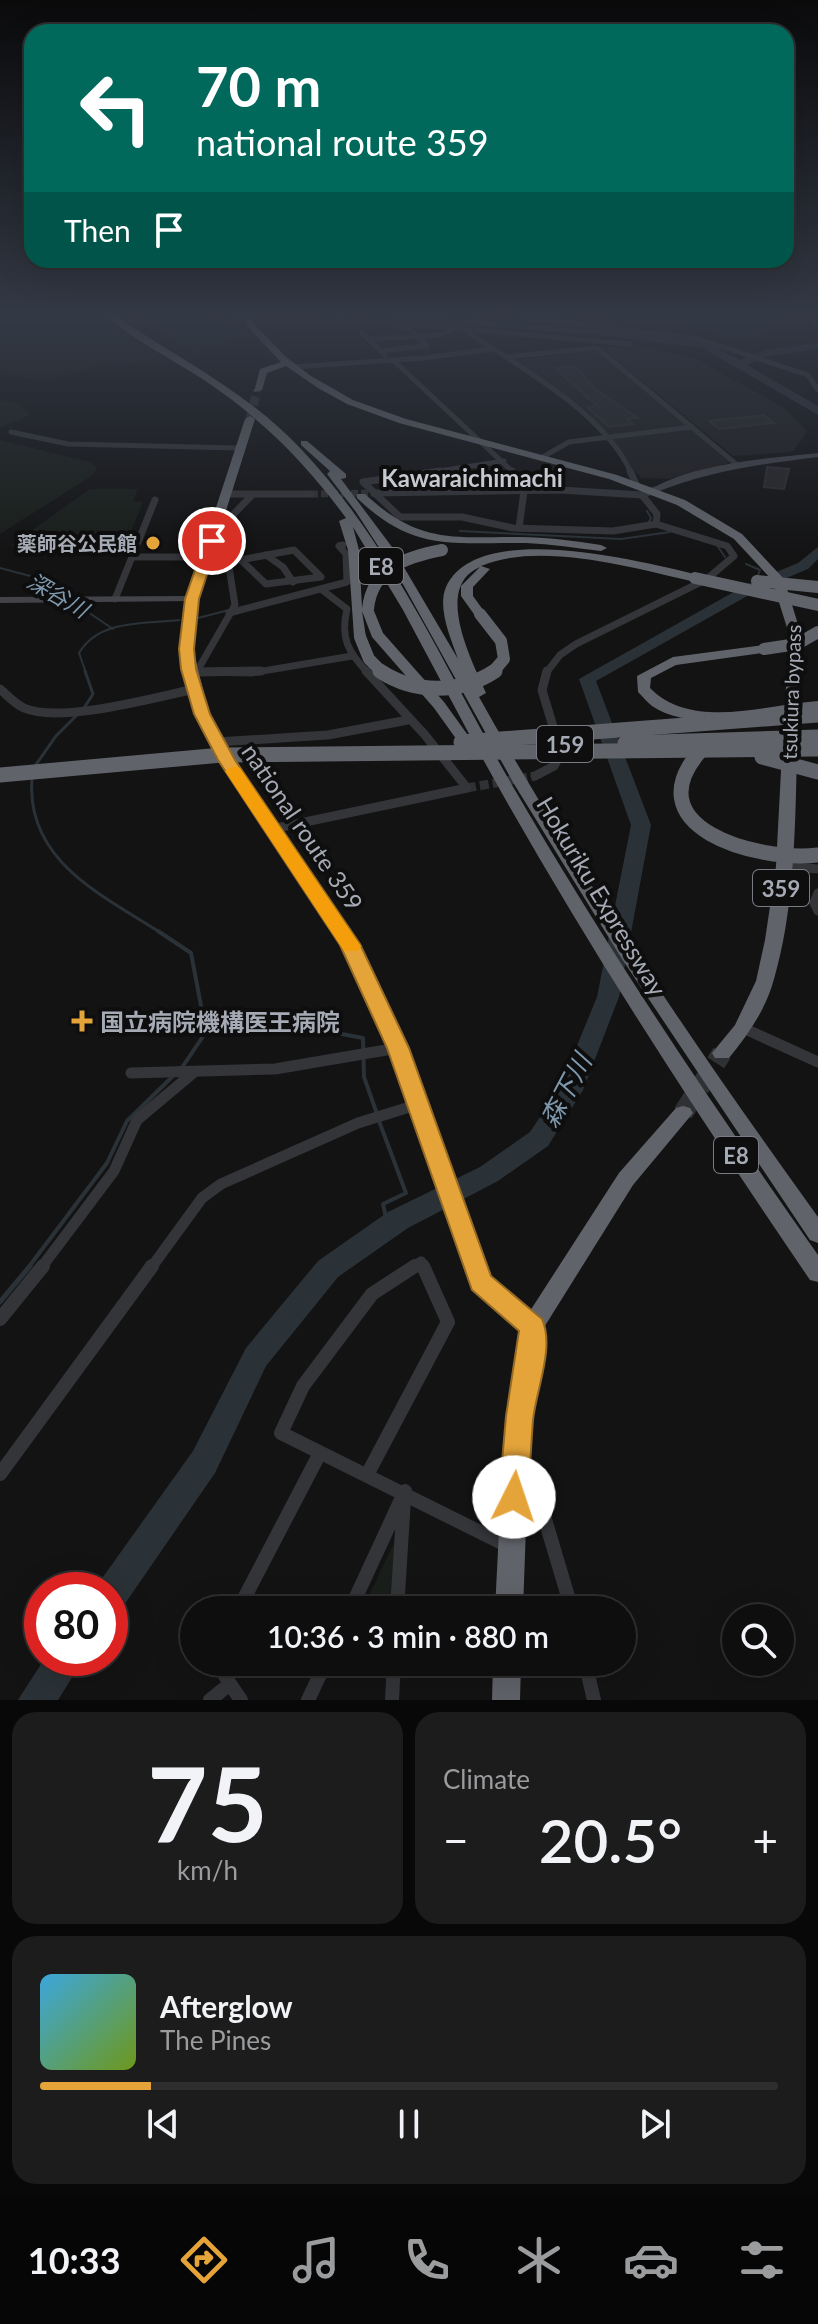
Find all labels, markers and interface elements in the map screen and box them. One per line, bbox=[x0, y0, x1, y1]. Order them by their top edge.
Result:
text: 70 m bbox=[196, 52, 321, 119]
icon: left bbox=[64, 56, 168, 160]
text: national route 359 bbox=[196, 120, 489, 164]
icon: arrive bbox=[147, 208, 191, 252]
text: Then bbox=[64, 212, 131, 248]
district label: Kawaraichimachi bbox=[381, 463, 563, 492]
pin bbox=[178, 507, 246, 575]
icon: arrive bbox=[190, 519, 234, 563]
place label: 薬師谷公民館 bbox=[17, 531, 137, 555]
marker: 薬師谷公民館 bbox=[144, 534, 162, 552]
road number: E8 bbox=[359, 548, 403, 584]
water label: 深谷川 bbox=[23, 567, 95, 624]
street label: tsukiura bypass bbox=[777, 624, 805, 760]
road number: 159 bbox=[537, 726, 593, 762]
street label: national route 359 bbox=[236, 738, 370, 916]
street label: Hokuriku Expressway bbox=[531, 791, 673, 1001]
road number: 359 bbox=[753, 870, 809, 906]
place label: 国立病院機構医王病院 bbox=[100, 1007, 340, 1036]
marker: 国立病院機構医王病院 bbox=[71, 1010, 93, 1032]
water label: 森下川 bbox=[533, 1045, 599, 1132]
road number: E8 bbox=[714, 1137, 758, 1173]
position arrow bbox=[472, 1455, 556, 1539]
speed limit sign: 80 bbox=[24, 1572, 128, 1676]
map controls bbox=[722, 1604, 794, 1676]
button: search bbox=[722, 1604, 794, 1676]
text: 10:36 · 3 min · 880 m bbox=[267, 1618, 549, 1654]
text: 75 bbox=[147, 1739, 268, 1864]
text: Climate bbox=[443, 1763, 530, 1795]
text: 20.5° bbox=[539, 1804, 682, 1876]
text: − bbox=[443, 1814, 469, 1866]
text: + bbox=[752, 1814, 778, 1866]
text: km/h bbox=[177, 1854, 238, 1886]
text: Afterglow bbox=[160, 1988, 293, 2024]
text: The Pines bbox=[160, 2024, 271, 2056]
icon: previous bbox=[141, 2102, 185, 2146]
icon: pause bbox=[387, 2102, 431, 2146]
icon: next bbox=[633, 2102, 677, 2146]
icon: directions bbox=[176, 2232, 232, 2288]
icon: music bbox=[288, 2232, 344, 2288]
icon: phone bbox=[399, 2232, 455, 2288]
icon: climate bbox=[511, 2232, 567, 2288]
icon: car bbox=[623, 2232, 679, 2288]
icon: filters bbox=[734, 2232, 790, 2288]
text: 10:33 bbox=[28, 2238, 121, 2282]

